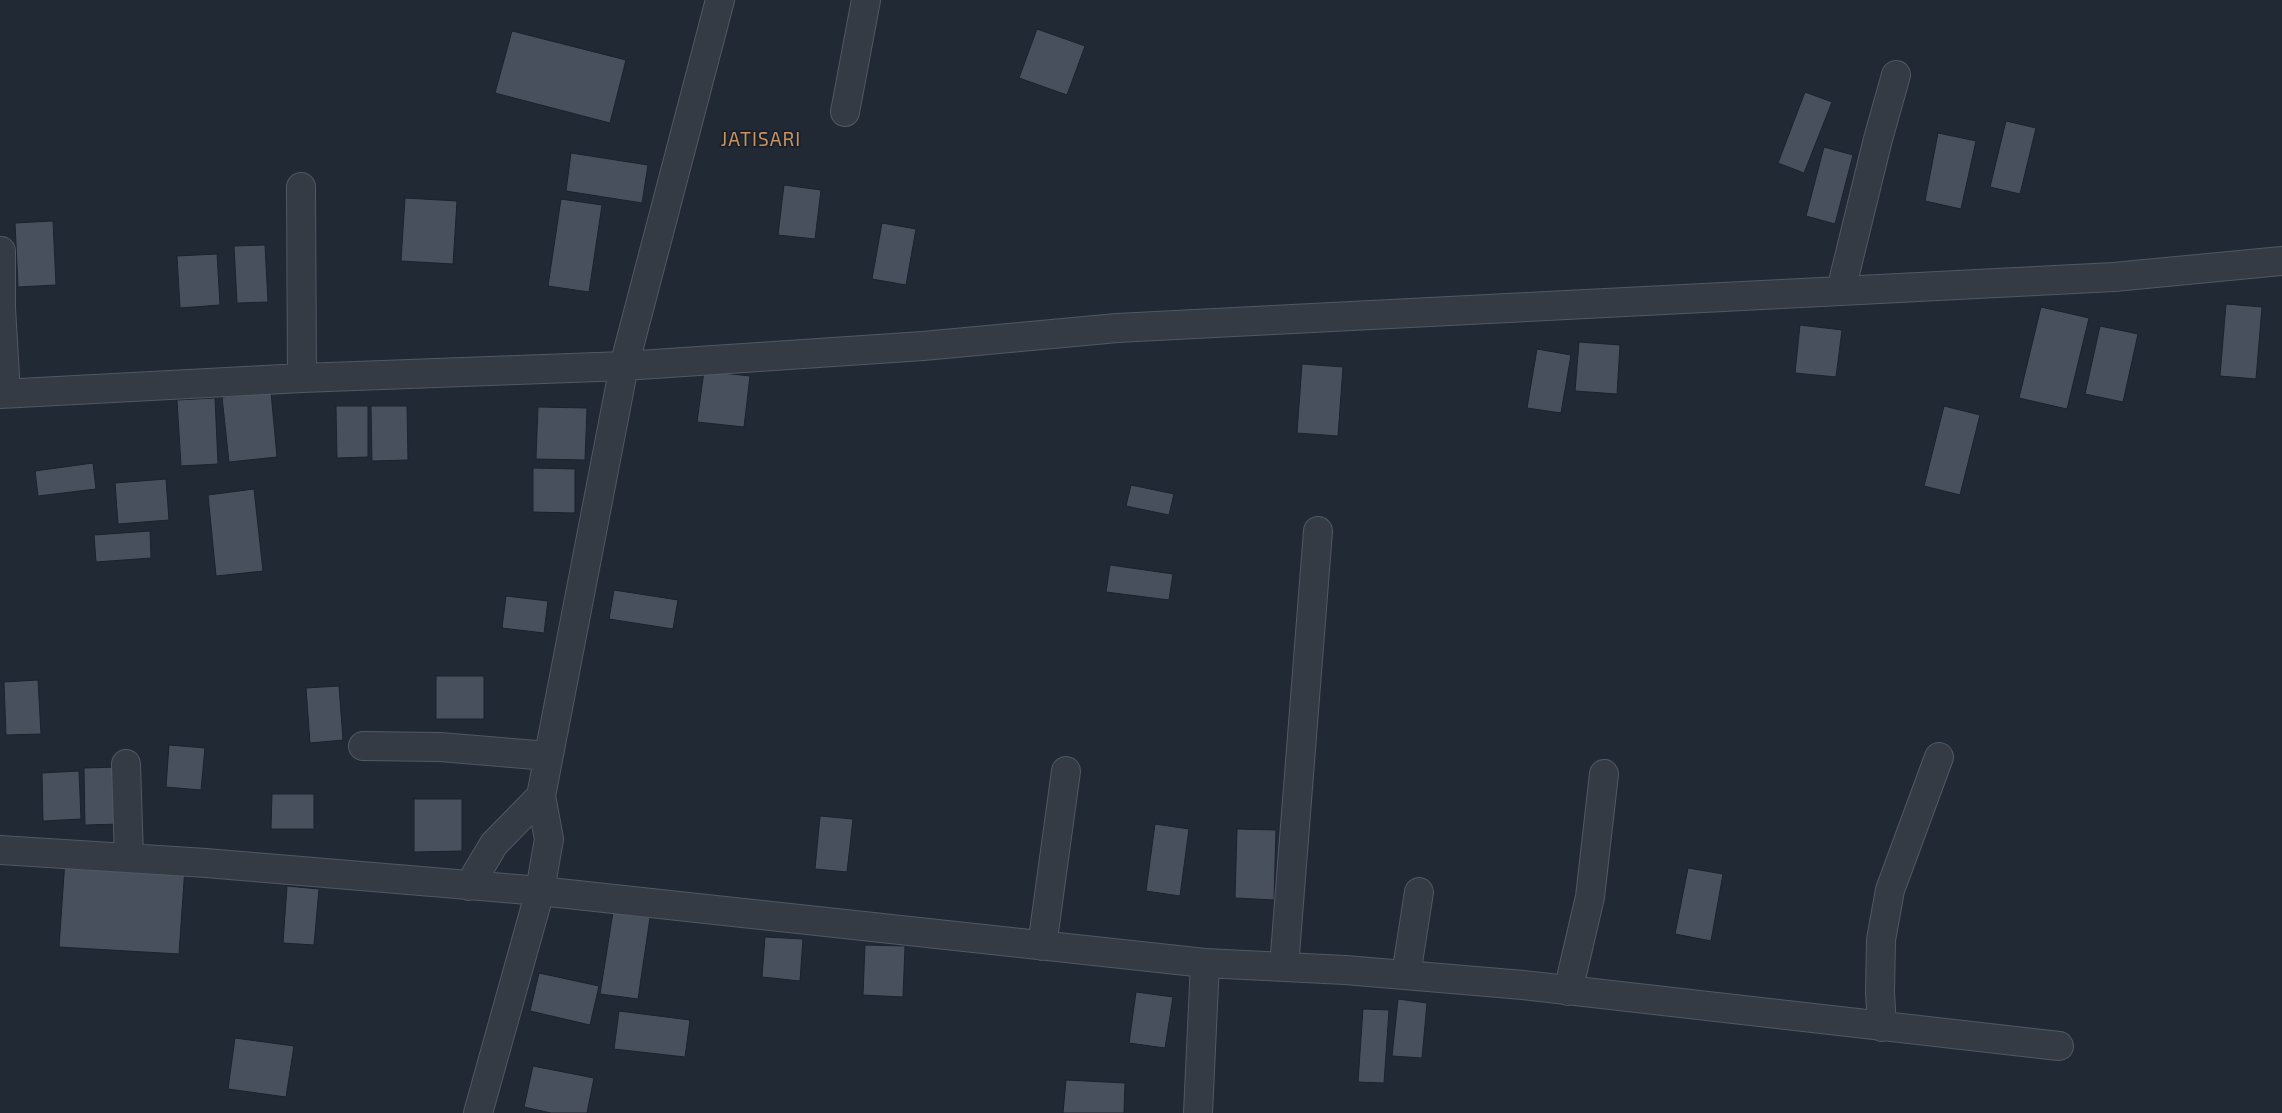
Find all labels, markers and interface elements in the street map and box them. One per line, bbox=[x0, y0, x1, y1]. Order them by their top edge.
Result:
district label: JATISARI bbox=[720, 129, 802, 151]

